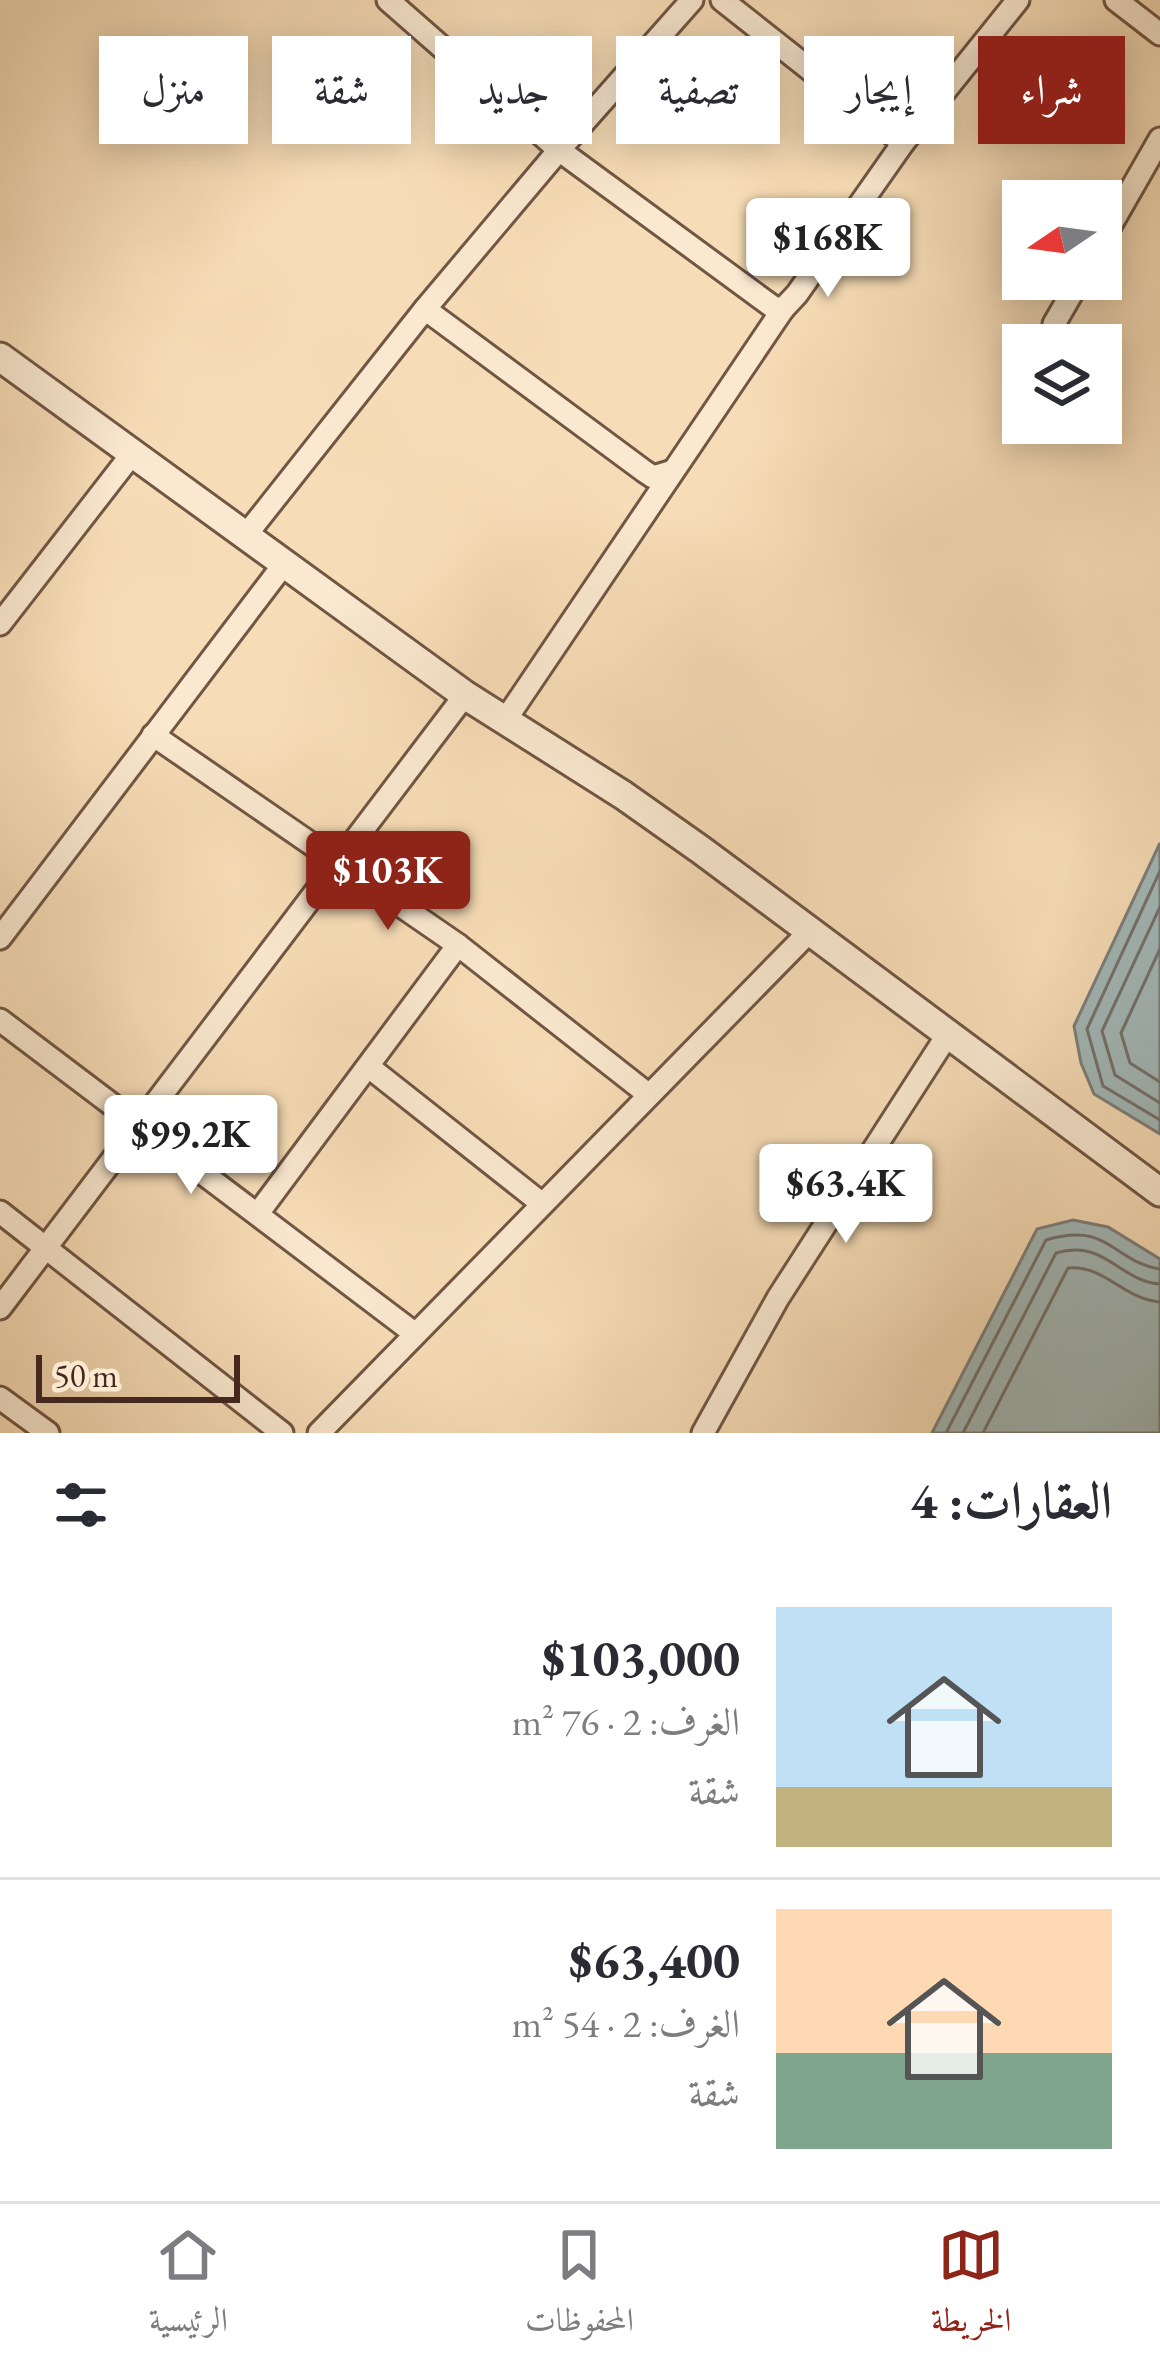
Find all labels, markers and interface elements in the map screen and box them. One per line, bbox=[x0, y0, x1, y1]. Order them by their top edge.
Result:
chip: منزل bbox=[99, 36, 248, 144]
chip: شقة bbox=[272, 36, 411, 144]
chip: جديد bbox=[435, 36, 592, 144]
chip: تصفية bbox=[616, 36, 780, 144]
chip: إيجار bbox=[804, 36, 954, 144]
chip: شراء bbox=[978, 36, 1125, 144]
north arrow bbox=[1002, 180, 1122, 300]
map controls bbox=[1002, 180, 1122, 444]
pin: $168K bbox=[744, 198, 912, 300]
text: $168K bbox=[773, 211, 883, 262]
button: layers bbox=[1002, 324, 1122, 444]
pin: $103K bbox=[304, 831, 472, 933]
text: $103K bbox=[333, 844, 443, 895]
pin: $99.2K bbox=[93, 1095, 289, 1197]
text: $99.2K bbox=[131, 1108, 251, 1159]
pin: $63.4K bbox=[748, 1144, 944, 1246]
text: $63.4K bbox=[786, 1157, 906, 1208]
scale bar bbox=[36, 1349, 240, 1402]
text: 50 m bbox=[54, 1354, 118, 1397]
text: العقارات: 4 bbox=[910, 1467, 1112, 1533]
icon: filters bbox=[48, 1472, 114, 1538]
text: $103,000 bbox=[542, 1625, 740, 1691]
icon: home bbox=[872, 1655, 1016, 1799]
text: الغرف: 2 · 76 m² bbox=[512, 1696, 740, 1747]
text: شقة bbox=[688, 1765, 740, 1816]
text: $63,400 bbox=[569, 1927, 740, 1993]
icon: home bbox=[872, 1957, 1016, 2101]
text: الغرف: 2 · 54 m² bbox=[512, 1998, 740, 2049]
text: شقة bbox=[688, 2067, 740, 2118]
tab: الرئيسية bbox=[149, 2222, 228, 2352]
tab: المحفوظات bbox=[525, 2222, 634, 2352]
tab: الخريطة bbox=[931, 2222, 1011, 2352]

